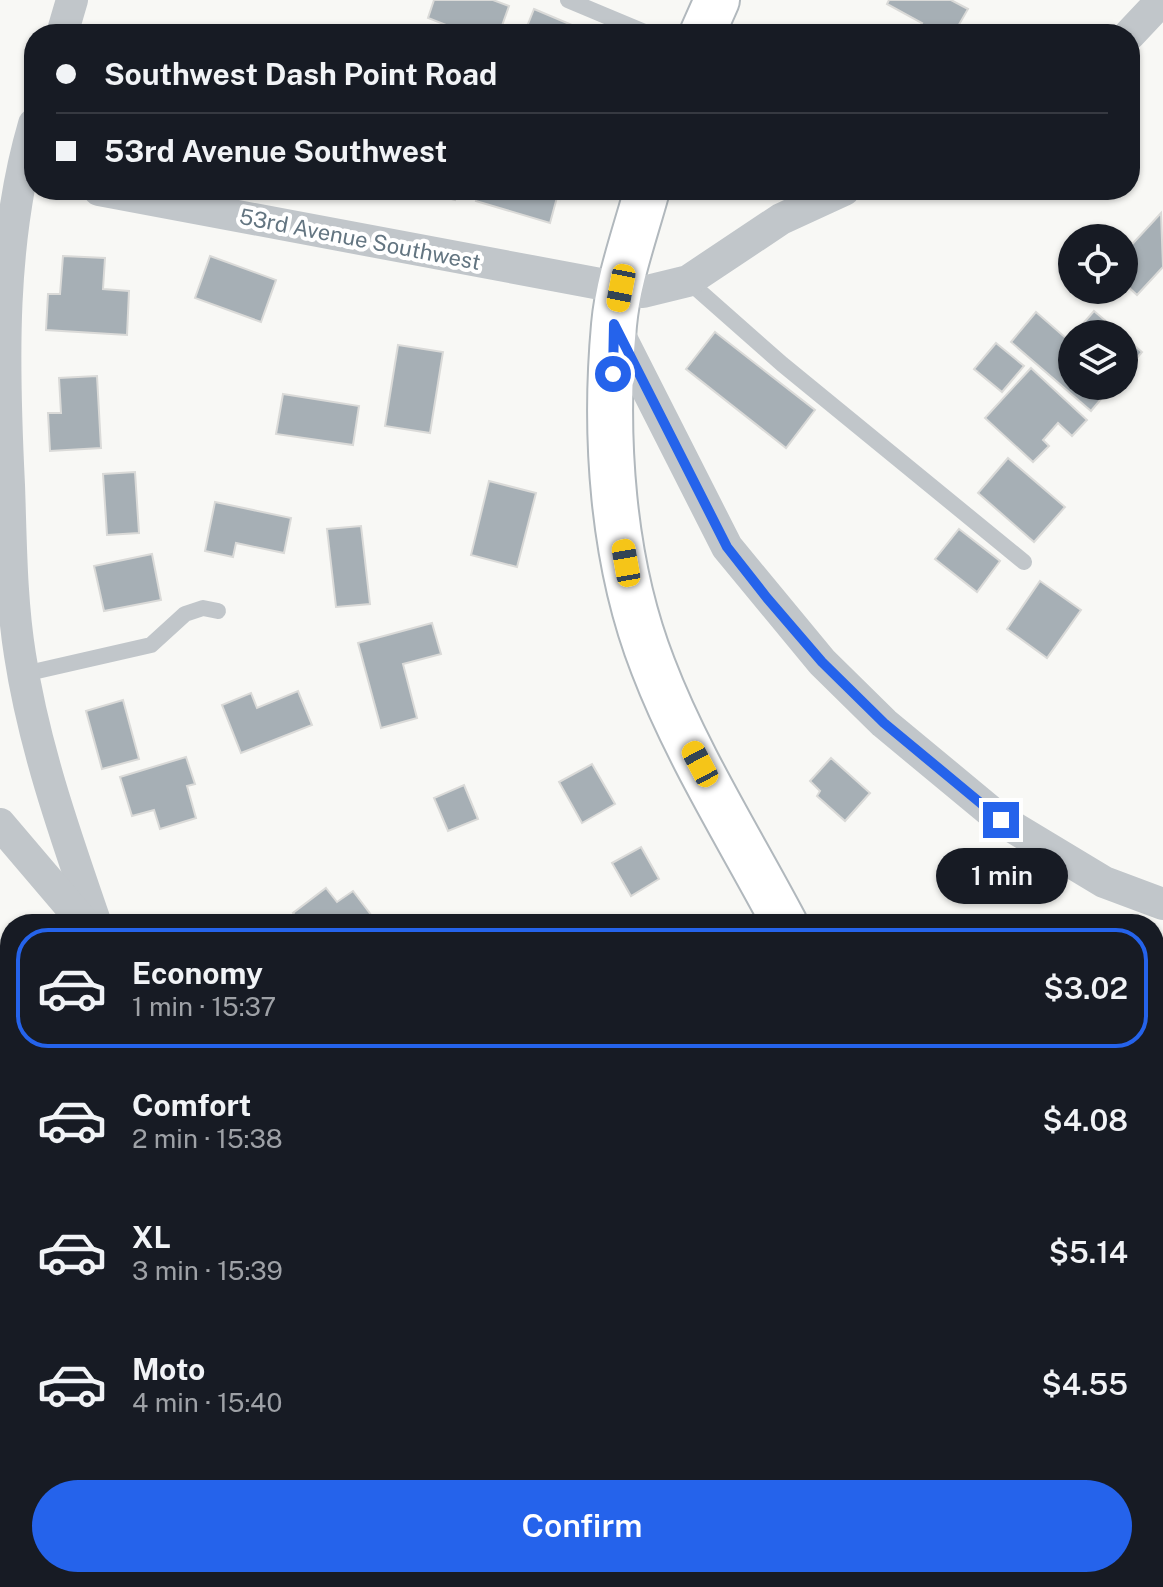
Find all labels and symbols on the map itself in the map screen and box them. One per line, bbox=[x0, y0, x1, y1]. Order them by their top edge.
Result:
street label: 53rd Avenue Southwest bbox=[237, 203, 483, 275]
car bbox=[605, 262, 637, 314]
route start bbox=[595, 356, 631, 392]
car bbox=[610, 537, 642, 589]
car bbox=[678, 737, 722, 791]
route end bbox=[983, 802, 1019, 838]
callout: 1 min bbox=[935, 848, 1067, 904]

